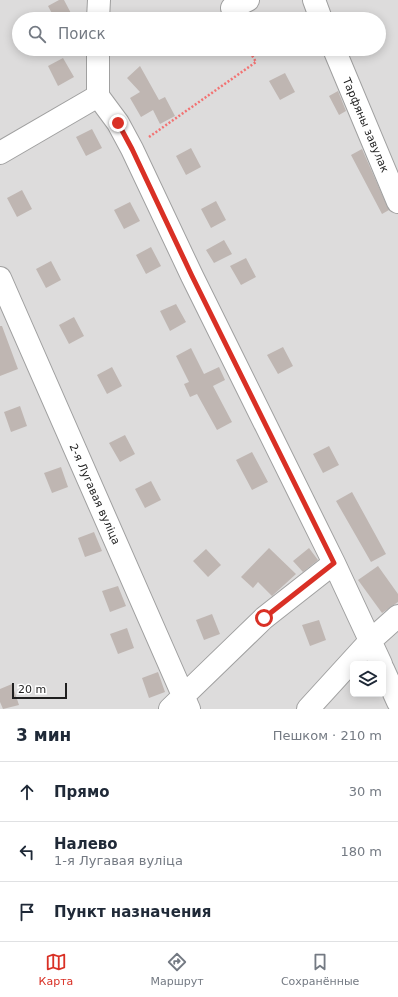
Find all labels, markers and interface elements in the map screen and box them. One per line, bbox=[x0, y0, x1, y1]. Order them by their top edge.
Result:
search box bbox=[12, 12, 386, 56]
icon: search bbox=[26, 23, 48, 45]
text: Поиск bbox=[58, 25, 106, 43]
street label: Тарфяны завулак bbox=[339, 75, 392, 175]
route end bbox=[109, 114, 127, 132]
street label: 2-я Лугавая вуліца bbox=[66, 442, 123, 547]
route start bbox=[255, 609, 273, 627]
map controls bbox=[350, 661, 386, 697]
button: layers bbox=[350, 661, 386, 697]
scale bar bbox=[12, 681, 67, 700]
text: 20 m bbox=[18, 683, 46, 696]
text: 3 мин bbox=[16, 725, 71, 745]
text: Пешком · 210 m bbox=[273, 728, 382, 743]
icon: ahead bbox=[16, 781, 38, 803]
text: Прямо bbox=[54, 783, 110, 801]
text: 30 m bbox=[349, 784, 382, 799]
text: Налево bbox=[54, 835, 118, 853]
icon: left bbox=[16, 841, 38, 863]
text: 180 m bbox=[340, 844, 382, 859]
text: 1-я Лугавая вуліца bbox=[54, 853, 183, 868]
icon: arrive bbox=[16, 901, 38, 923]
text: Пункт назначения bbox=[54, 903, 211, 921]
tab: Карта bbox=[39, 951, 73, 988]
tab: Маршрут bbox=[151, 951, 204, 988]
tab: Сохранённые bbox=[281, 951, 359, 988]

